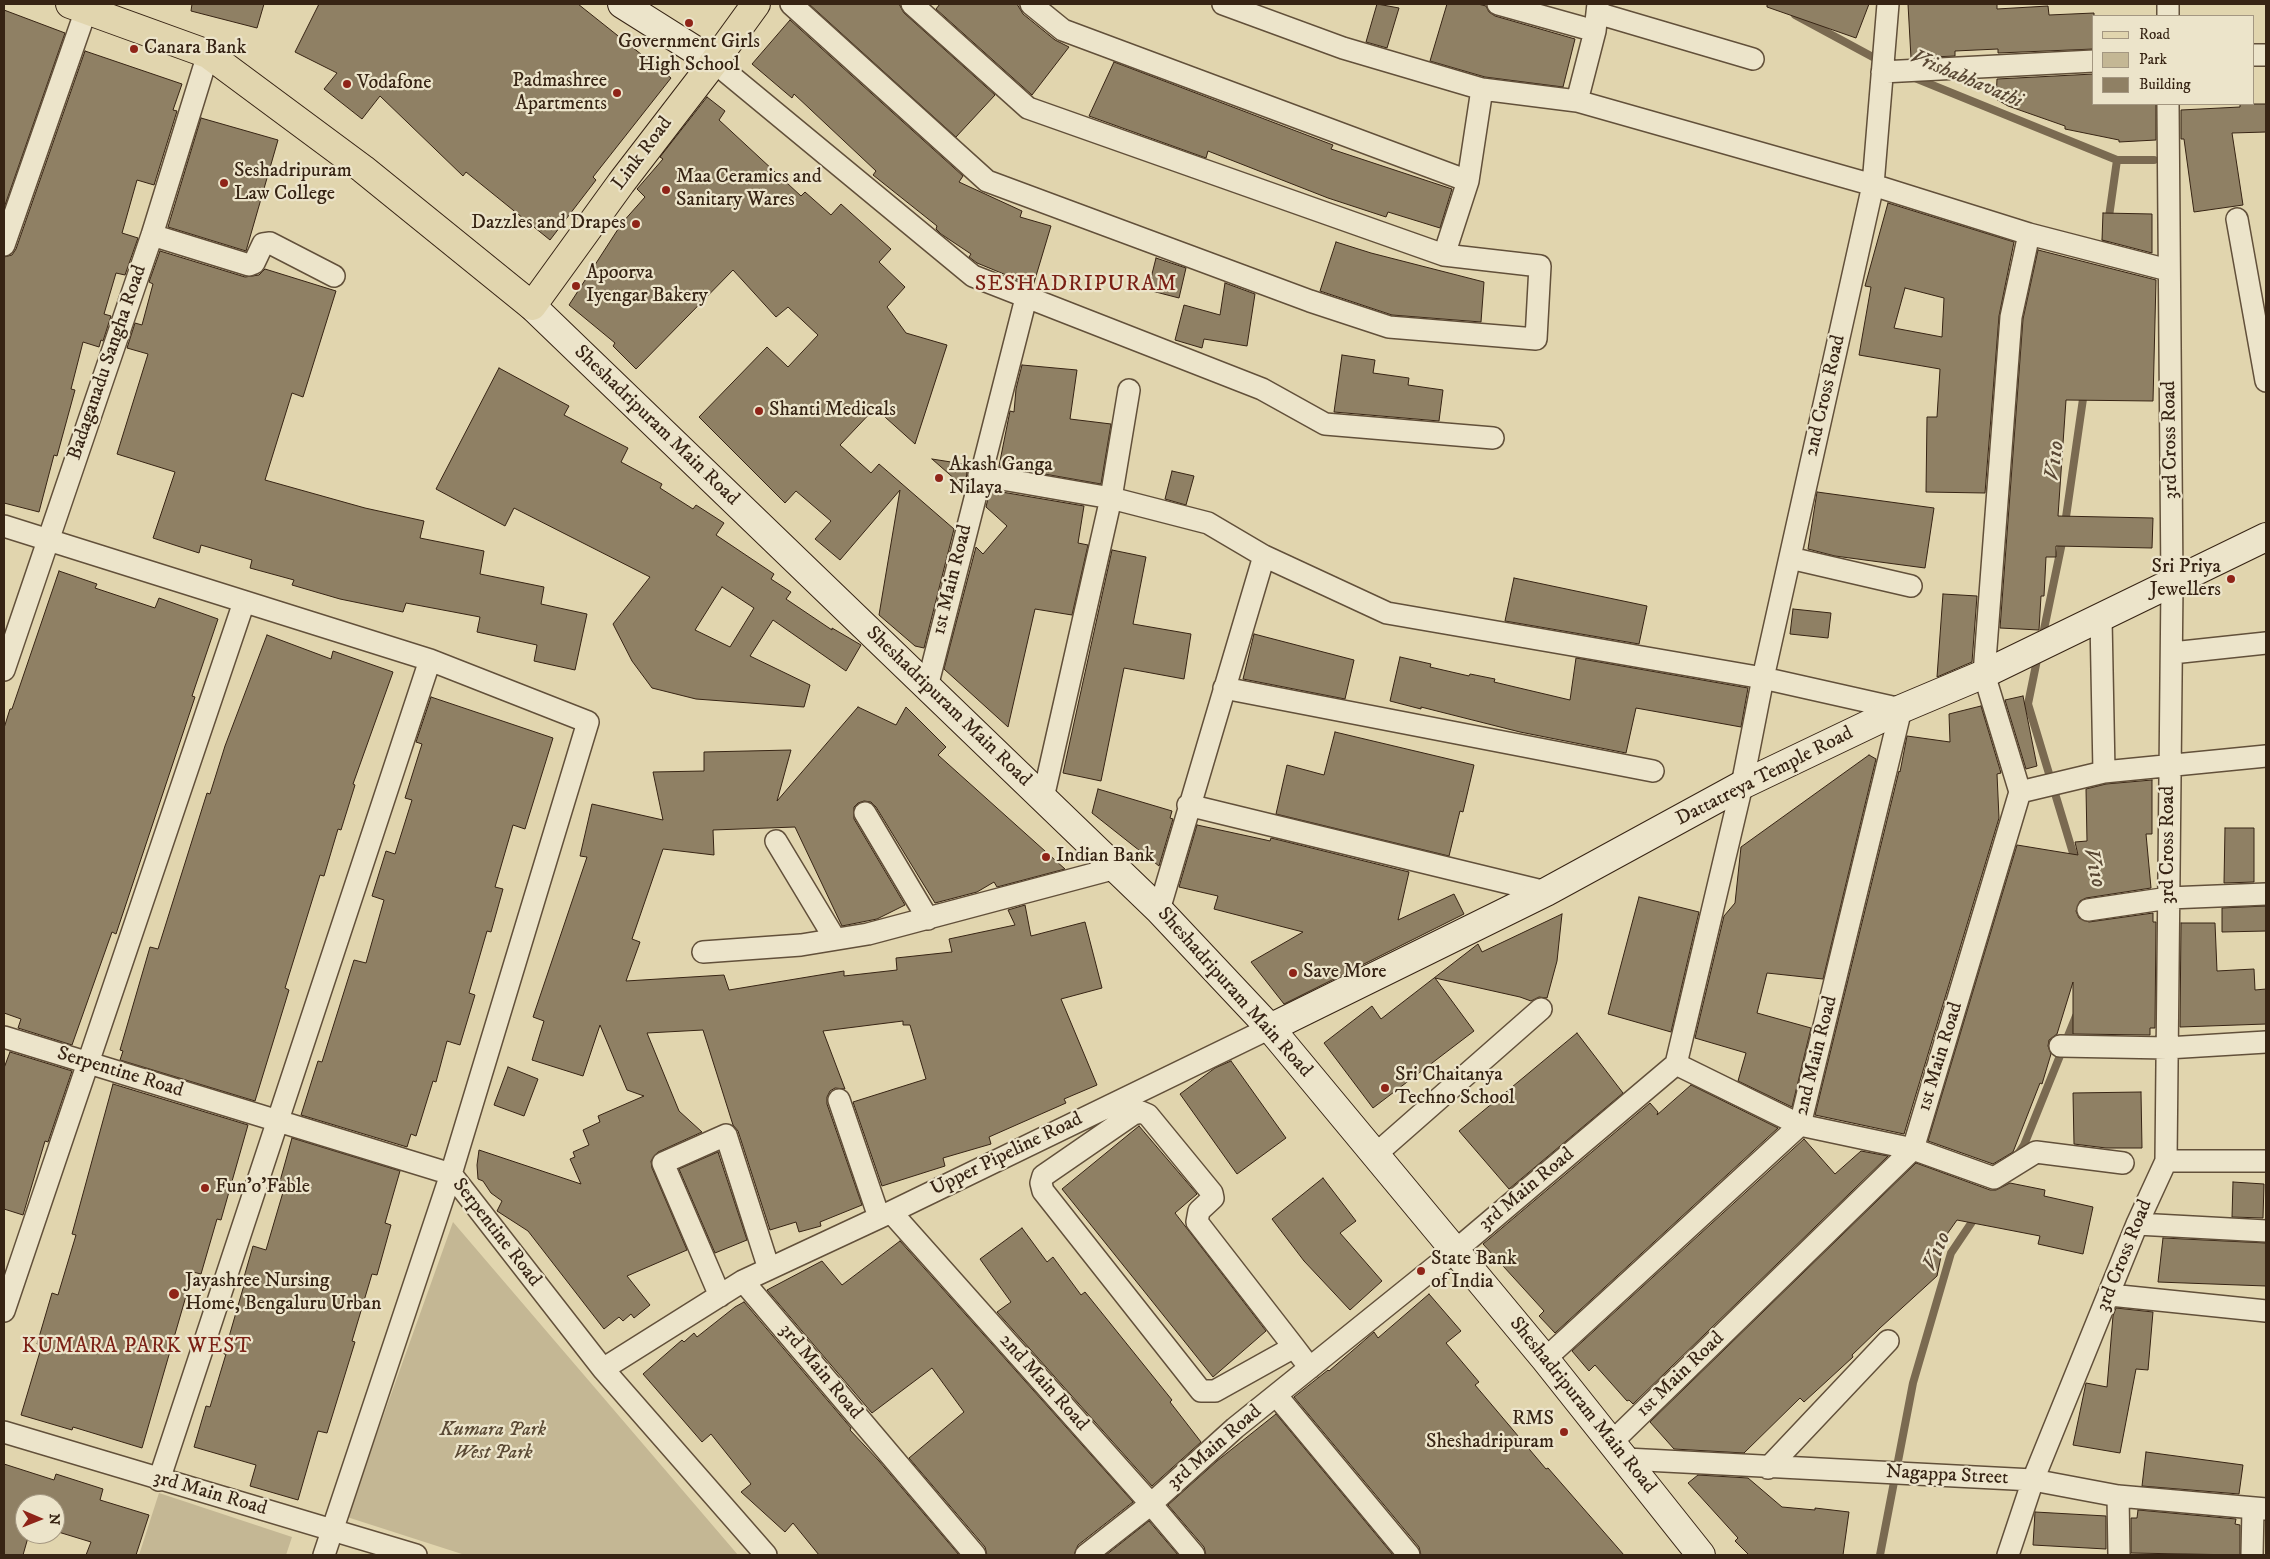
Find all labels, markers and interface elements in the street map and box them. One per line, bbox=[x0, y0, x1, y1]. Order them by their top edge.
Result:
legend bbox=[2092, 15, 2255, 105]
marker: Government Girls High School bbox=[683, 17, 695, 29]
text: Road bbox=[2139, 25, 2170, 44]
place label: Government Girls High School bbox=[618, 31, 760, 78]
place label: Canara Bank bbox=[144, 37, 246, 61]
marker: Canara Bank bbox=[128, 43, 140, 55]
water label: Vrishabhavathi bbox=[1906, 45, 2026, 115]
text: Park bbox=[2139, 50, 2167, 69]
place label: Padmashree Apartments bbox=[512, 70, 607, 117]
place label: Vodafone bbox=[357, 72, 431, 96]
text: Building bbox=[2139, 75, 2191, 94]
marker: Vodafone bbox=[341, 78, 353, 90]
marker: Padmashree Apartments bbox=[611, 87, 623, 99]
street label: Link Road bbox=[608, 113, 678, 195]
place label: Seshadripuram Law College bbox=[234, 160, 352, 207]
place label: Maa Ceramics and Sanitary Wares bbox=[676, 166, 822, 213]
marker: Seshadripuram Law College bbox=[218, 177, 230, 189]
marker: Maa Ceramics and Sanitary Wares bbox=[660, 184, 672, 196]
place label: Dazzles and Drapes bbox=[471, 212, 626, 236]
marker: Dazzles and Drapes bbox=[630, 218, 642, 230]
street label: Badaganadu Sangha Road bbox=[63, 262, 153, 464]
place label: Apoorva Iyengar Bakery bbox=[586, 262, 708, 309]
district label: SESHADRIPURAM bbox=[973, 272, 1179, 298]
marker: Apoorva Iyengar Bakery bbox=[570, 280, 582, 292]
street label: 2nd Cross Road bbox=[1800, 333, 1852, 459]
street label: Sheshadripuram Main Road bbox=[568, 341, 744, 511]
street label: 3rd Cross Road bbox=[2158, 381, 2184, 499]
place label: Shanti Medicals bbox=[769, 399, 896, 423]
marker: Shanti Medicals bbox=[753, 405, 765, 417]
water label: V110 bbox=[2041, 439, 2071, 483]
place label: Akash Ganga Nilaya bbox=[949, 454, 1053, 501]
marker: Akash Ganga Nilaya bbox=[933, 472, 945, 484]
street label: 1st Main Road bbox=[928, 522, 978, 638]
place label: Sri Priya Jewellers bbox=[2150, 556, 2221, 603]
marker: Sri Priya Jewellers bbox=[2225, 573, 2237, 585]
street label: Sheshadripuram Main Road bbox=[860, 622, 1036, 792]
street label: Dattatreya Temple Road bbox=[1672, 722, 1858, 832]
street label: 3rd Cross Road bbox=[2157, 786, 2181, 904]
place label: Indian Bank bbox=[1056, 845, 1155, 869]
water label: V110 bbox=[2077, 846, 2109, 890]
marker: Indian Bank bbox=[1040, 851, 1052, 863]
street label: Sheshadripuram Main Road bbox=[1151, 903, 1317, 1083]
place label: Save More bbox=[1303, 961, 1387, 985]
marker: Save More bbox=[1287, 967, 1299, 979]
street label: 2nd Main Road bbox=[1791, 994, 1843, 1118]
street label: 1st Main Road bbox=[1913, 1000, 1969, 1114]
street label: Serpentine Road bbox=[54, 1042, 186, 1104]
place label: Sri Chaitanya Techno School bbox=[1395, 1064, 1515, 1111]
marker: Sri Chaitanya Techno School bbox=[1379, 1082, 1391, 1094]
street label: Upper Pipeline Road bbox=[927, 1108, 1087, 1202]
street label: 3rd Main Road bbox=[1474, 1143, 1580, 1237]
street label: Serpentine Road bbox=[446, 1174, 546, 1292]
place label: Fun'o'Fable bbox=[215, 1176, 310, 1200]
marker: Fun'o'Fable bbox=[199, 1182, 211, 1194]
street label: 3rd Cross Road bbox=[2092, 1197, 2158, 1315]
water label: V110 bbox=[1918, 1229, 1958, 1275]
place label: State Bank of India bbox=[1431, 1248, 1517, 1295]
marker: State Bank of India bbox=[1415, 1265, 1427, 1277]
place label: Jayashree Nursing Home, Bengaluru Urban bbox=[185, 1270, 381, 1317]
marker: Jayashree Nursing Home, Bengaluru Urban bbox=[167, 1287, 181, 1301]
street label: Sheshadripuram Main Road bbox=[1503, 1313, 1661, 1499]
street label: 3rd Main Road bbox=[773, 1319, 867, 1425]
street label: 1st Main Road bbox=[1632, 1327, 1730, 1423]
street label: 2nd Main Road bbox=[993, 1329, 1093, 1437]
district label: KUMARA PARK WEST bbox=[20, 1335, 254, 1361]
street label: 3rd Main Road bbox=[1163, 1401, 1267, 1495]
place label: RMS Sheshadripuram bbox=[1426, 1408, 1554, 1455]
park label: Kumara Park West Park bbox=[440, 1419, 546, 1466]
marker: RMS Sheshadripuram bbox=[1558, 1426, 1570, 1438]
street label: Nagappa Street bbox=[1885, 1461, 2009, 1491]
street label: 3rd Main Road bbox=[150, 1466, 270, 1522]
north arrow bbox=[15, 1494, 65, 1544]
text: N bbox=[45, 1513, 63, 1525]

